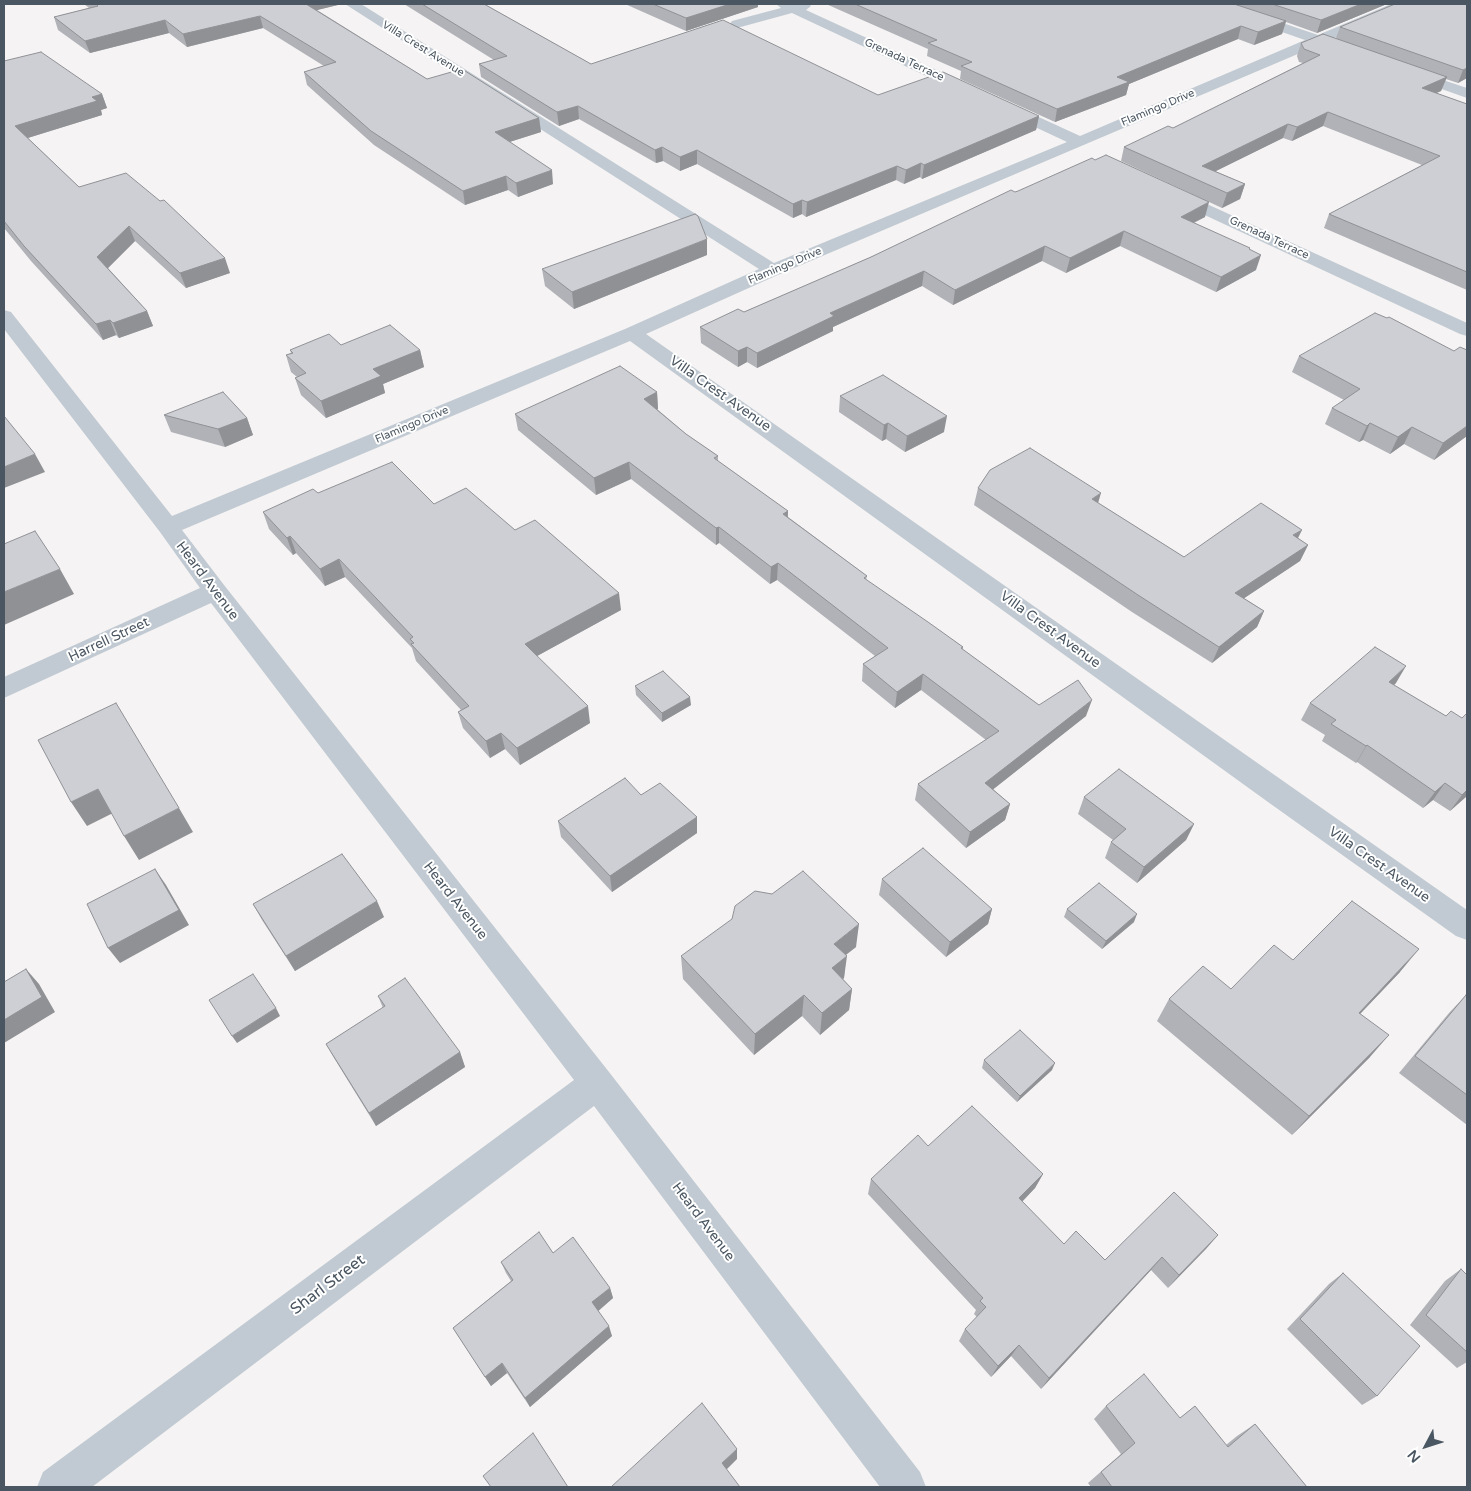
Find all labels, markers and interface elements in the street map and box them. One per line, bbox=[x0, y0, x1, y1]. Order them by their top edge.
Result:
street label: Villa Crest Avenue bbox=[380, 18, 466, 80]
street label: Grenada Terrace bbox=[862, 36, 946, 84]
street label: Flamingo Drive bbox=[1119, 87, 1197, 129]
street label: Grenada Terrace bbox=[1227, 214, 1311, 262]
street label: Flamingo Drive bbox=[746, 245, 824, 287]
street label: Villa Crest Avenue bbox=[666, 353, 774, 435]
street label: Flamingo Drive bbox=[373, 404, 451, 446]
street label: Heard Avenue bbox=[172, 538, 242, 624]
street label: Villa Crest Avenue bbox=[997, 588, 1103, 672]
street label: Harrell Street bbox=[66, 614, 152, 666]
street label: Villa Crest Avenue bbox=[1325, 824, 1433, 906]
street label: Heard Avenue bbox=[419, 859, 491, 943]
street label: Heard Avenue bbox=[668, 1179, 738, 1265]
street label: Sharl Street bbox=[287, 1251, 369, 1319]
north arrow bbox=[1401, 1421, 1451, 1471]
text: N bbox=[1404, 1446, 1424, 1466]

